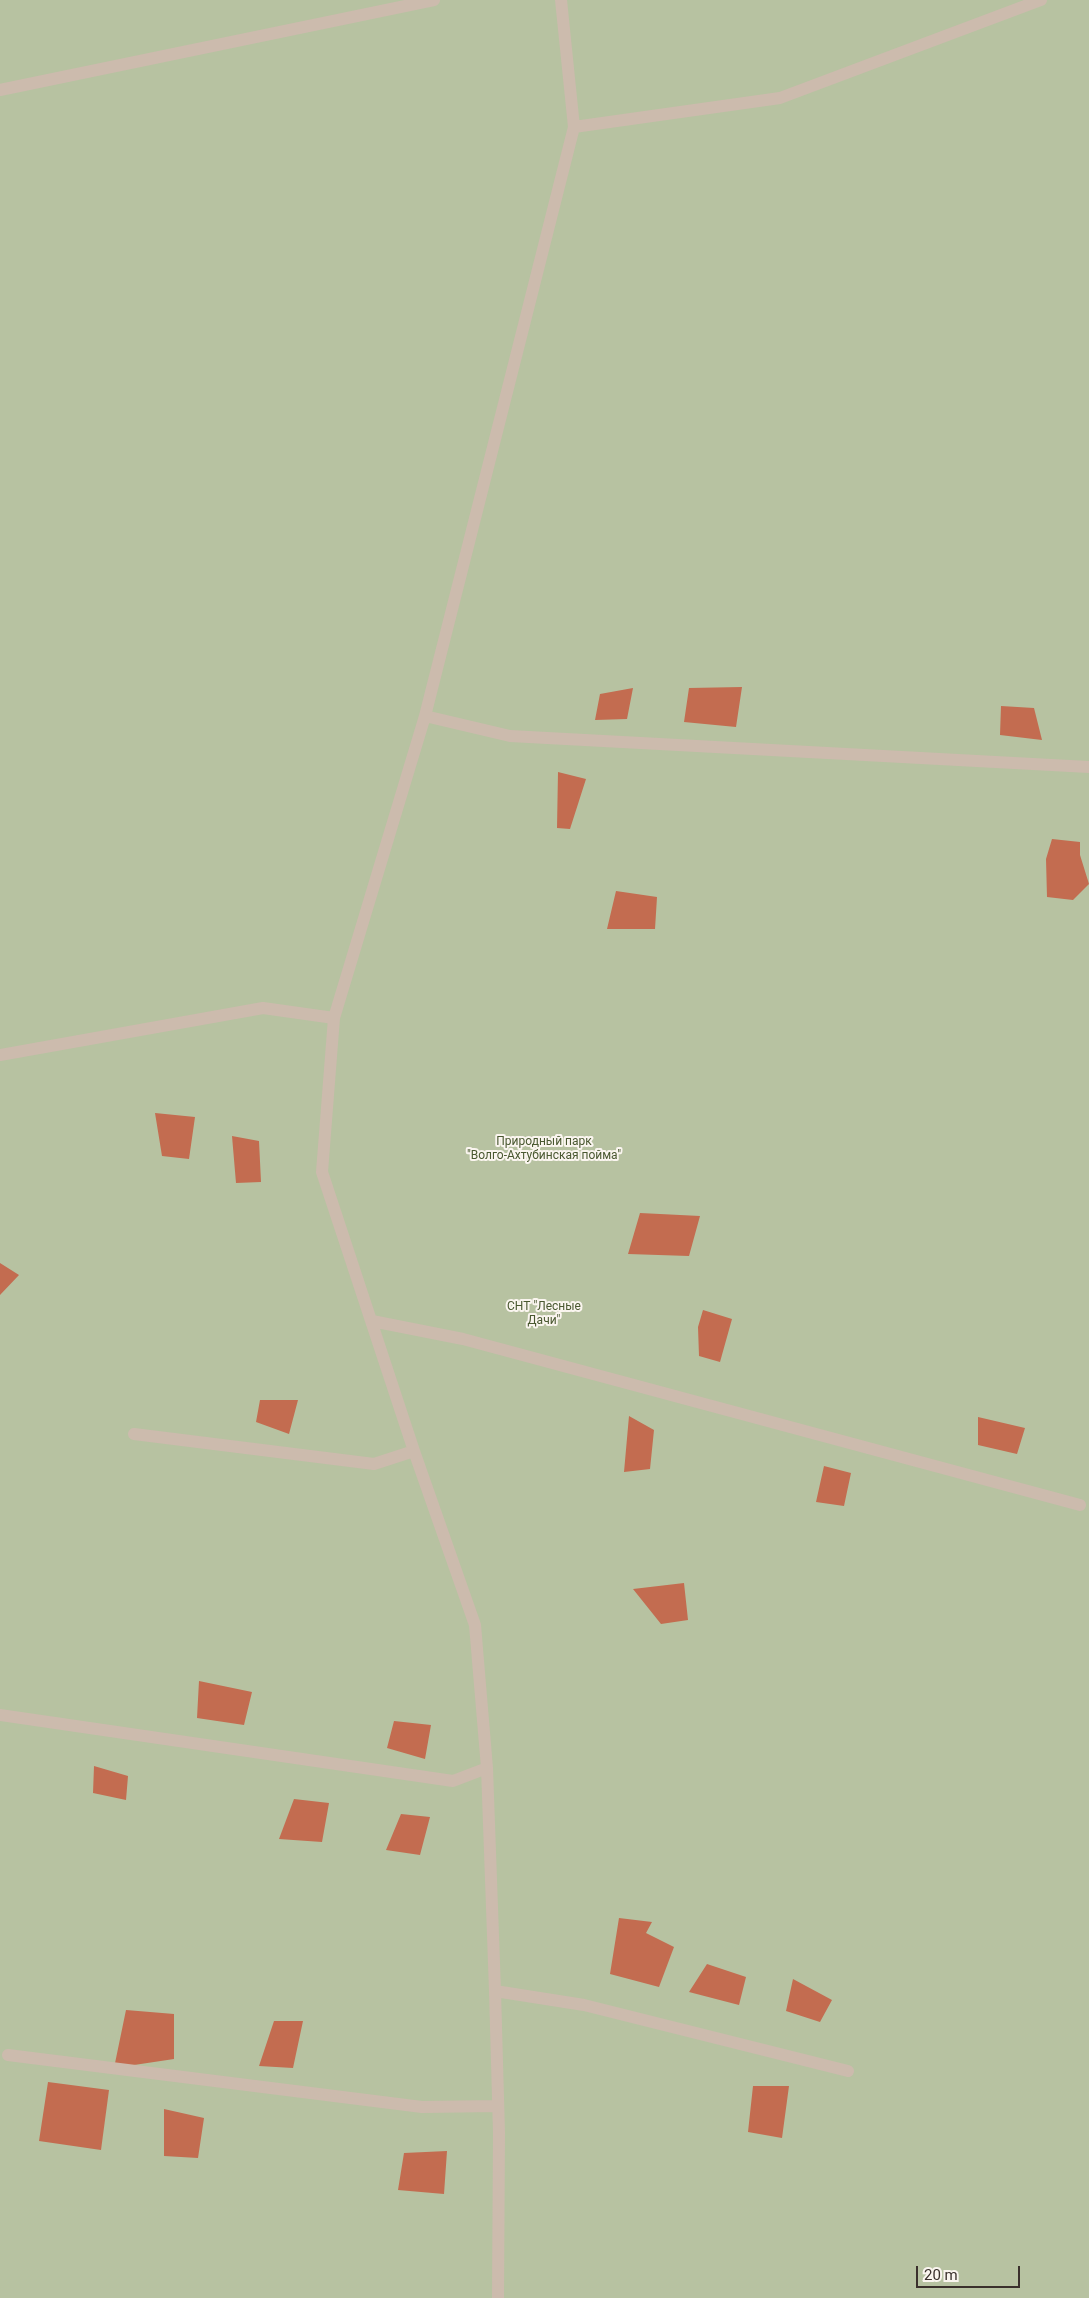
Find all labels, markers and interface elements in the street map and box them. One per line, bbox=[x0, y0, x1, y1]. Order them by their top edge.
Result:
park label: Природный парк "Волго-Ахтубинская пойма" bbox=[467, 1135, 621, 1163]
park label: СНТ "Лесные Дачи" bbox=[507, 1300, 581, 1328]
scale bar bbox=[919, 2256, 1023, 2288]
text: 20 m bbox=[924, 2266, 958, 2284]

